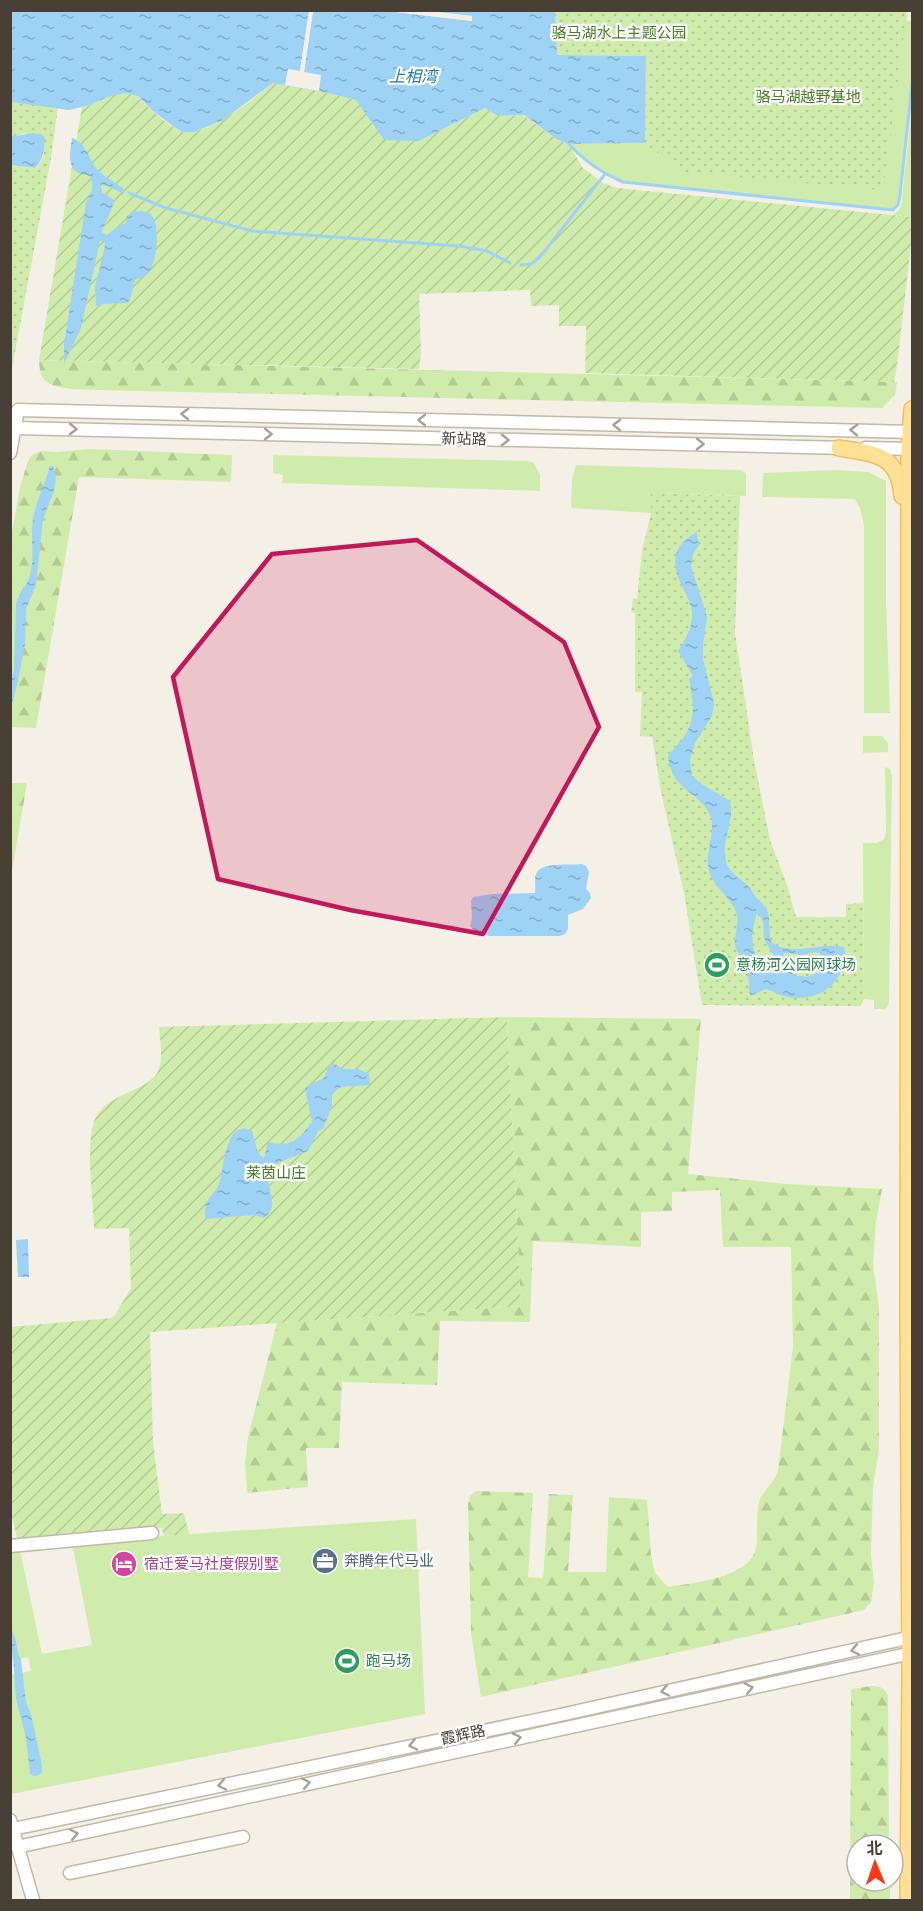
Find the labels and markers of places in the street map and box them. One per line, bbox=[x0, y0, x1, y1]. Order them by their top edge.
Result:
sports icon: 意杨河公园网球场 bbox=[702, 950, 732, 980]
place label: 意杨河公园网球场 bbox=[736, 956, 856, 974]
office icon: 奔腾年代马业 bbox=[310, 1546, 340, 1576]
hotel icon: 宿迁爱马社度假别墅 bbox=[109, 1549, 139, 1579]
place label: 奔腾年代马业 bbox=[344, 1552, 434, 1570]
place label: 宿迁爱马社度假别墅 bbox=[144, 1555, 279, 1573]
sports icon: 跑马场 bbox=[332, 1646, 362, 1676]
place label: 跑马场 bbox=[366, 1652, 411, 1670]

